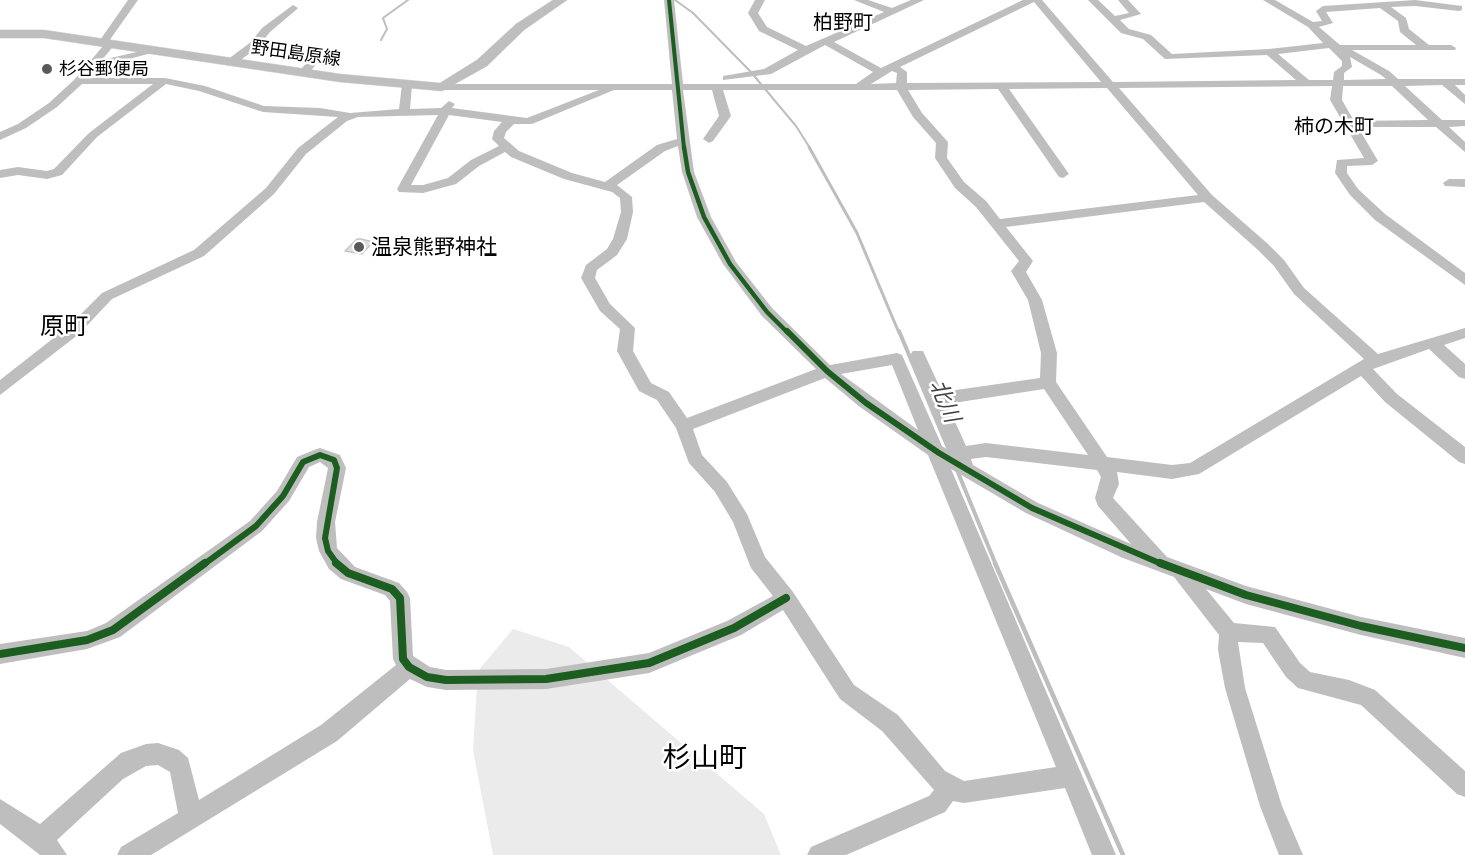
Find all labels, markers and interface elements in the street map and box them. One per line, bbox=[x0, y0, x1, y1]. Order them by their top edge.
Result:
district label: 柏野町 bbox=[813, 10, 873, 34]
street label: 野田島原線 bbox=[250, 36, 342, 70]
place label: 杉谷郵便局 bbox=[59, 58, 149, 80]
marker: 杉谷郵便局 bbox=[40, 62, 54, 76]
district label: 柿の木町 bbox=[1294, 114, 1374, 138]
place label: 温泉熊野神社 bbox=[371, 234, 497, 260]
marker: 温泉熊野神社 bbox=[352, 240, 366, 254]
district label: 原町 bbox=[40, 312, 88, 340]
water label: 北川 bbox=[924, 376, 966, 426]
district label: 杉山町 bbox=[663, 741, 747, 775]

